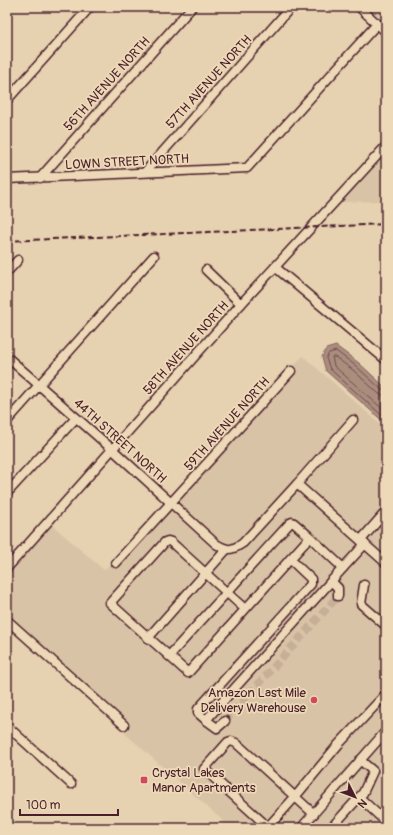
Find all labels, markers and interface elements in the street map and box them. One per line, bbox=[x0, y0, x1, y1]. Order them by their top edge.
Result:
street label: 57TH AVENUE NORTH bbox=[163, 32, 255, 132]
street label: 56TH AVENUE NORTH bbox=[60, 34, 154, 134]
street label: LOWN STREET NORTH bbox=[65, 151, 189, 173]
street label: 58TH AVENUE NORTH bbox=[140, 298, 232, 398]
street label: 59TH AVENUE NORTH bbox=[181, 374, 273, 474]
street label: 44TH STREET NORTH bbox=[70, 395, 170, 487]
place label: Amazon Last Mile Delivery Warehouse bbox=[201, 685, 307, 716]
marker: Amazon Last Mile Delivery Warehouse bbox=[309, 695, 319, 705]
place label: Crystal Lakes Manor Apartments bbox=[152, 765, 256, 796]
marker: Crystal Lakes Manor Apartments bbox=[139, 775, 149, 785]
north arrow bbox=[335, 777, 375, 817]
scale bar bbox=[20, 791, 118, 817]
text: N bbox=[354, 796, 369, 811]
text: 100 m bbox=[26, 798, 61, 813]

